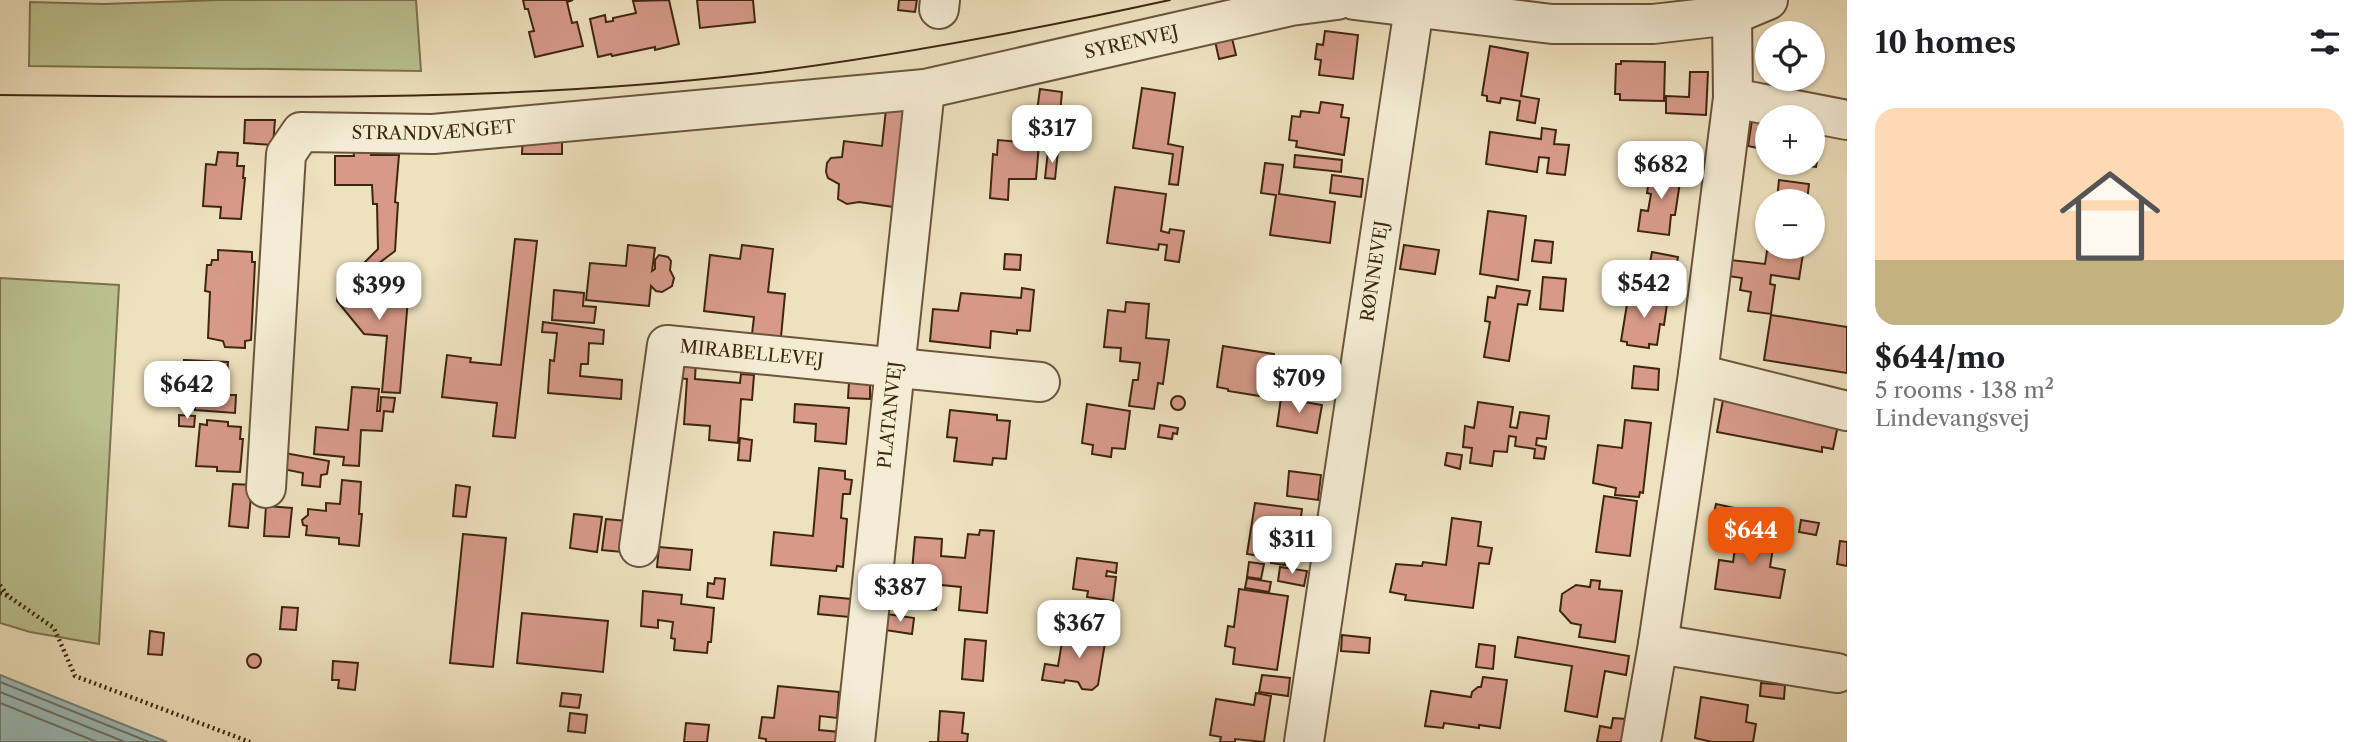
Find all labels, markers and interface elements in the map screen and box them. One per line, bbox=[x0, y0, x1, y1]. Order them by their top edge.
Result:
street label: SYRENVEJ bbox=[1082, 21, 1181, 64]
map controls bbox=[1755, 21, 1825, 259]
button: locate bbox=[1755, 21, 1825, 91]
icon: filters bbox=[2306, 23, 2344, 61]
text: 10 homes bbox=[1875, 24, 2016, 61]
button: + bbox=[1755, 105, 1825, 175]
pin: $317 bbox=[1011, 106, 1093, 165]
text: $317 bbox=[1028, 114, 1076, 142]
street label: STRANDVÆNGET bbox=[351, 115, 517, 145]
pin: $682 bbox=[1620, 142, 1702, 201]
text: $682 bbox=[1634, 150, 1688, 178]
icon: home bbox=[2047, 153, 2173, 279]
button: − bbox=[1755, 189, 1825, 259]
street label: RØNNEVEJ bbox=[1356, 219, 1393, 323]
pin: $542 bbox=[1603, 260, 1685, 320]
pin: $399 bbox=[338, 262, 420, 322]
text: $542 bbox=[1618, 269, 1670, 297]
text: $399 bbox=[352, 271, 406, 299]
street label: MIRABELLEVEJ bbox=[679, 335, 825, 371]
text: $644/mo bbox=[1875, 339, 2005, 376]
pin: $709 bbox=[1258, 356, 1340, 415]
street label: PLATANVEJ bbox=[873, 360, 907, 470]
pin: $642 bbox=[146, 362, 228, 421]
text: $709 bbox=[1272, 364, 1326, 392]
text: $642 bbox=[160, 370, 214, 398]
text: 5 rooms · 138 m² bbox=[1875, 376, 2054, 404]
text: Lindevangsvej bbox=[1875, 404, 2029, 432]
pin: $644 bbox=[1710, 508, 1792, 567]
pin: $311 bbox=[1251, 516, 1333, 576]
text: $644 bbox=[1724, 516, 1778, 544]
text: $311 bbox=[1269, 525, 1315, 553]
pin: $387 bbox=[859, 564, 941, 624]
text: $387 bbox=[874, 573, 926, 601]
pin: $367 bbox=[1038, 600, 1120, 660]
text: $367 bbox=[1053, 609, 1105, 637]

